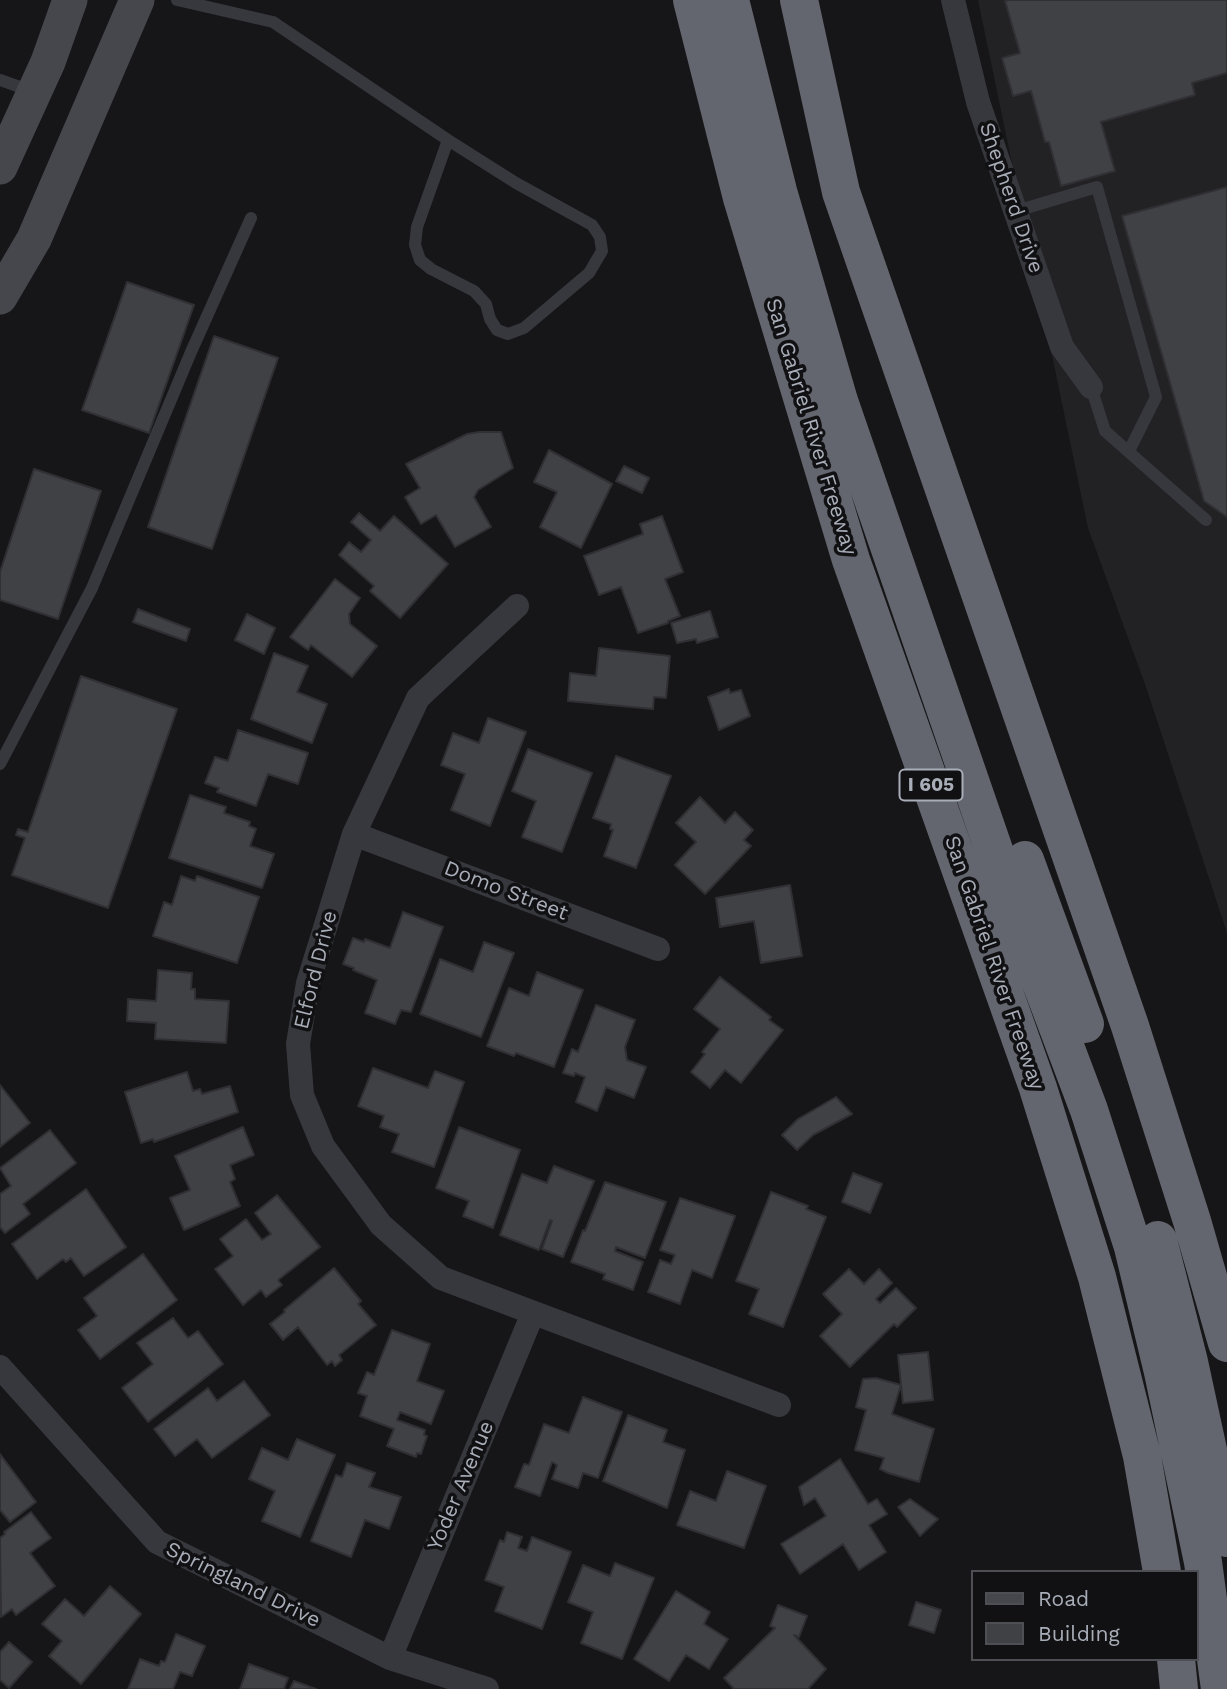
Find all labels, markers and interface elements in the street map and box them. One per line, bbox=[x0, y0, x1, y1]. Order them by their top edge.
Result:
street label: Shepherd Drive bbox=[973, 119, 1049, 277]
street label: San Gabriel River Freeway bbox=[760, 296, 862, 558]
road number: I 605 bbox=[900, 770, 962, 800]
street label: San Gabriel River Freeway bbox=[939, 833, 1049, 1093]
street label: Domo Street bbox=[440, 856, 572, 926]
street label: Elford Drive bbox=[289, 908, 343, 1032]
street label: Yoder Avenue bbox=[422, 1417, 500, 1555]
street label: Springland Drive bbox=[162, 1537, 324, 1633]
legend bbox=[972, 1570, 1199, 1661]
text: Road bbox=[1038, 1586, 1089, 1611]
text: Building bbox=[1038, 1621, 1120, 1646]

